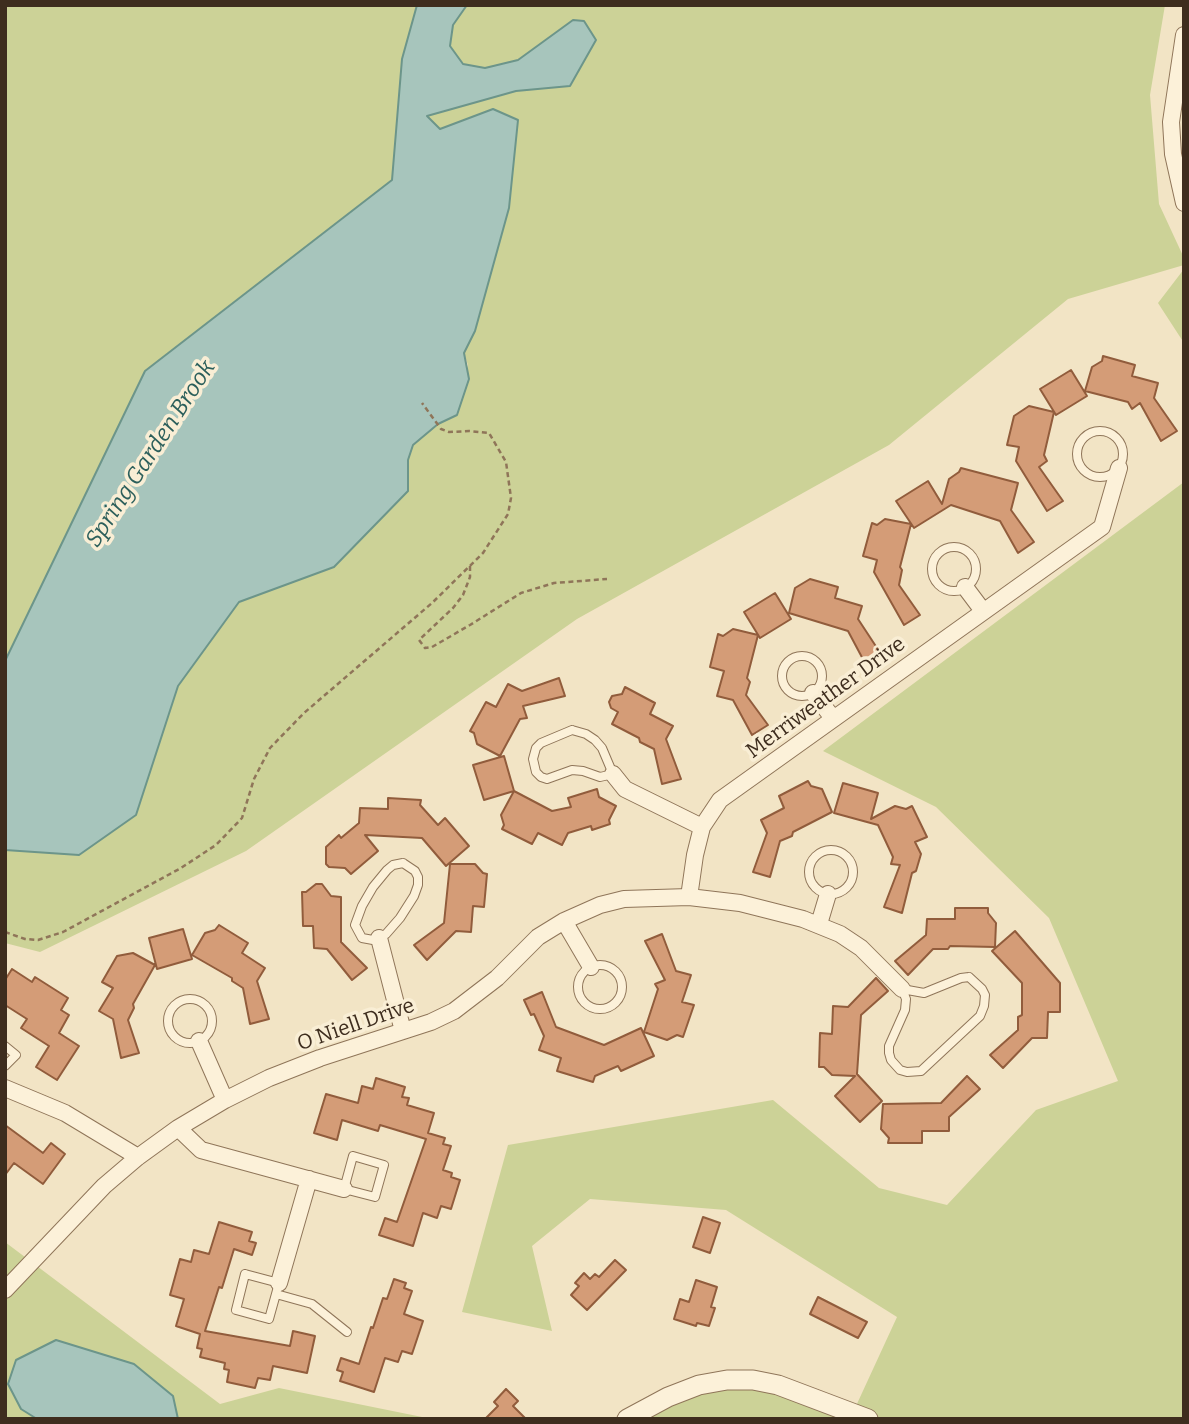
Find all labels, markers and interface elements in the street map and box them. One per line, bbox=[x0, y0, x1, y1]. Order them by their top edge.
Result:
water label: Spring Garden Brook bbox=[80, 355, 222, 553]
street label: Merriweather Drive bbox=[742, 632, 910, 764]
street label: O Niell Drive bbox=[294, 993, 418, 1057]

